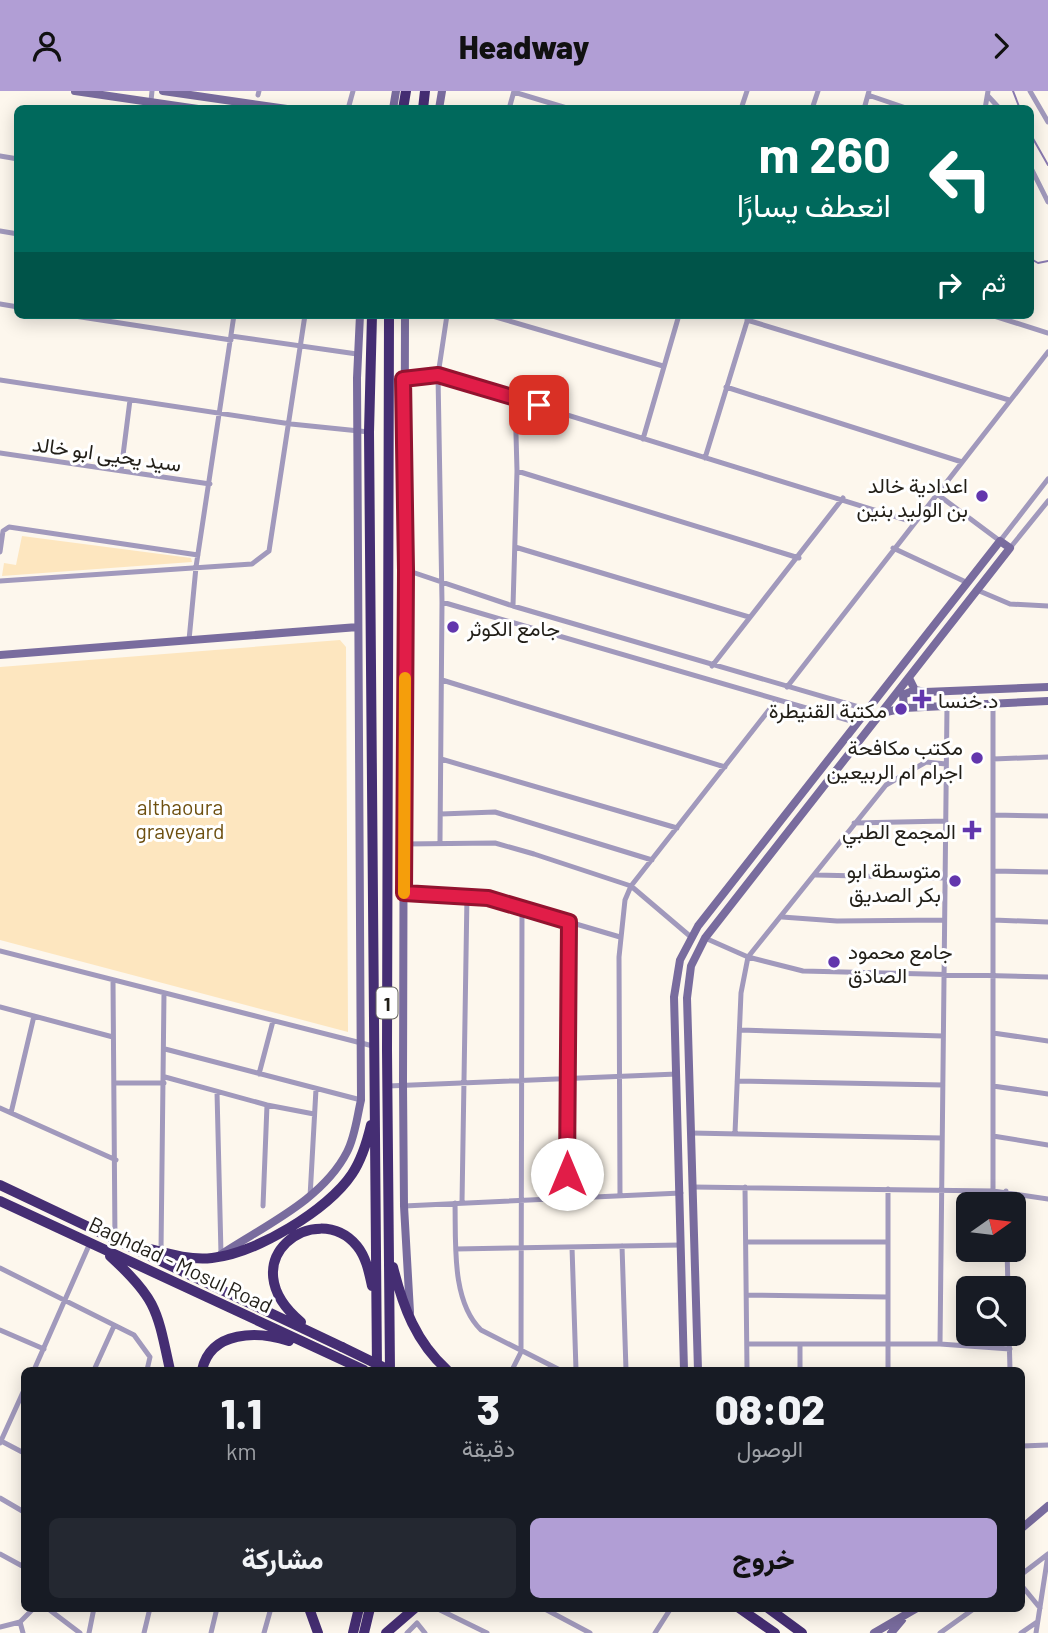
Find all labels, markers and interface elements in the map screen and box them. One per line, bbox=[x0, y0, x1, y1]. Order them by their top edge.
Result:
icon: person bbox=[28, 27, 66, 65]
text: Headway bbox=[459, 27, 589, 65]
icon: forward bbox=[982, 27, 1020, 65]
text: 260 m bbox=[759, 124, 891, 183]
icon: left bbox=[915, 133, 1006, 224]
text: انعطف يسارًا bbox=[737, 185, 891, 223]
icon: right bbox=[930, 266, 968, 304]
text: ثم bbox=[982, 266, 1006, 297]
pin bbox=[509, 375, 569, 435]
icon: arrive bbox=[520, 386, 558, 424]
street label: سيد يحيى ابو خالد bbox=[31, 430, 183, 478]
place label: اعدادية خالد بن الوليد بنين bbox=[856, 472, 968, 523]
marker: اعدادية خالد بن الوليد بنين bbox=[974, 488, 990, 504]
place label: جامع الكوثر bbox=[466, 615, 560, 643]
marker: جامع الكوثر bbox=[445, 619, 461, 635]
place label: د.خنسا bbox=[938, 687, 998, 712]
marker: د.خنسا bbox=[912, 689, 932, 709]
place label: مكتبة القنيطرة bbox=[769, 697, 887, 724]
marker: مكتبة القنيطرة bbox=[893, 701, 909, 717]
place label: مكتب مكافحة اجرام ام الربيعين bbox=[826, 734, 963, 786]
marker: مكتب مكافحة اجرام ام الربيعين bbox=[969, 750, 985, 766]
park label: althaoura graveyard bbox=[135, 794, 225, 843]
place label: المجمع الطبي bbox=[842, 818, 956, 849]
marker: المجمع الطبي bbox=[962, 820, 982, 840]
place label: متوسطة ابو بكر الصديق bbox=[847, 857, 941, 908]
marker: متوسطة ابو بكر الصديق bbox=[947, 873, 963, 889]
place label: جامع محمود الصادق bbox=[848, 938, 953, 988]
marker: جامع محمود الصادق bbox=[826, 954, 842, 970]
road number: 1 bbox=[376, 987, 398, 1019]
position arrow bbox=[530, 1137, 604, 1211]
north arrow bbox=[956, 1192, 1026, 1262]
map controls bbox=[956, 1192, 1026, 1346]
street label: Baghdad - Mosul Road bbox=[85, 1210, 277, 1318]
button: search bbox=[956, 1276, 1026, 1346]
text: 3 bbox=[477, 1383, 500, 1433]
text: 08:02 bbox=[715, 1383, 825, 1433]
text: 1.1 bbox=[221, 1387, 262, 1437]
text: دقيقة bbox=[462, 1434, 515, 1462]
text: الوصول bbox=[737, 1434, 803, 1462]
text: km bbox=[226, 1437, 257, 1465]
button: مشاركة bbox=[49, 1518, 516, 1598]
button: خروج bbox=[530, 1518, 997, 1598]

